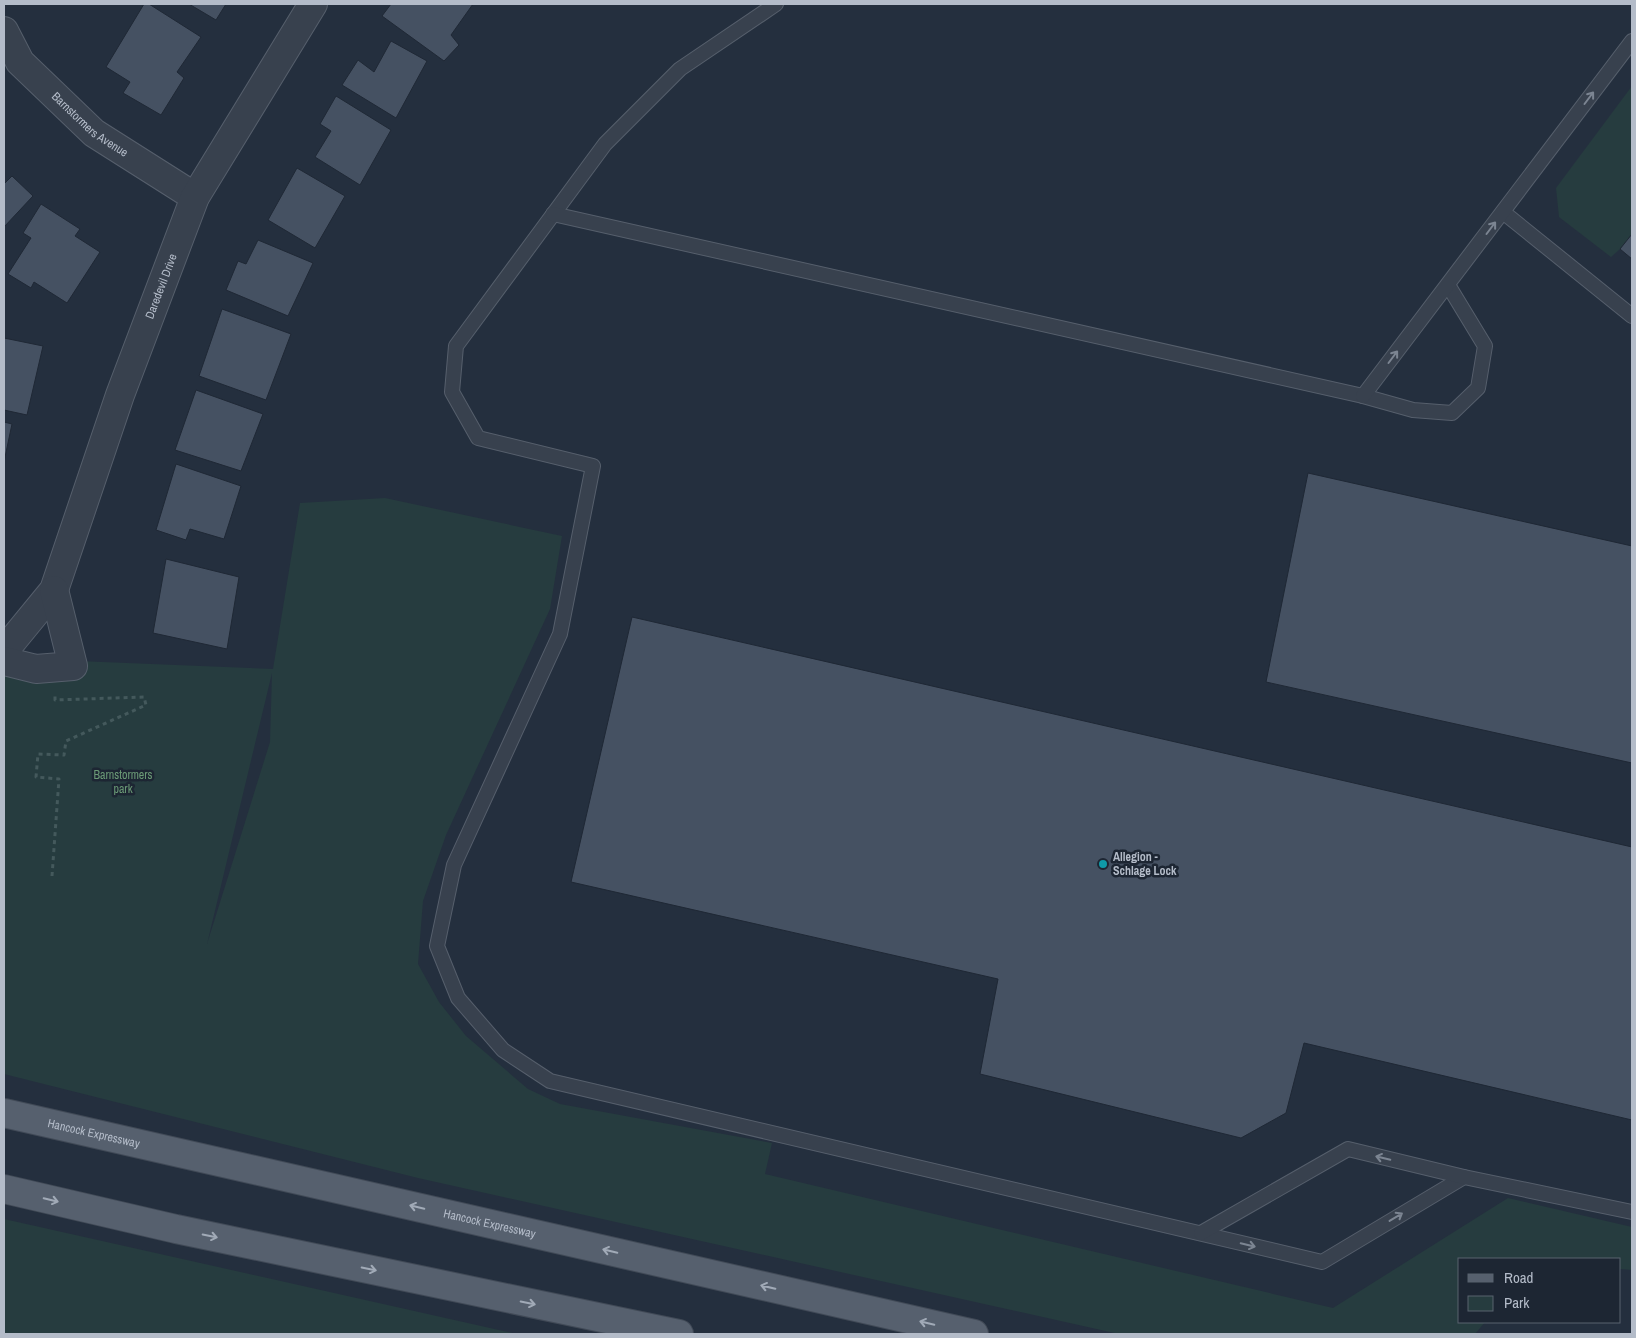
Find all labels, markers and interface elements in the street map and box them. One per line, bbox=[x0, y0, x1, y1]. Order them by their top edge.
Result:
street label: Barnstormers Avenue bbox=[48, 89, 131, 161]
one-way arrow bbox=[1584, 91, 1594, 105]
one-way arrow bbox=[1485, 222, 1496, 235]
street label: Daredevil Drive bbox=[142, 251, 181, 321]
one-way arrow bbox=[1387, 351, 1398, 364]
park label: Barnstormers park bbox=[93, 767, 153, 797]
place label: Allegion - Schlage Lock bbox=[1113, 849, 1177, 879]
marker: Allegion - Schlage Lock bbox=[1097, 858, 1109, 870]
street label: Hancock Expressway bbox=[46, 1115, 141, 1152]
one-way arrow bbox=[1375, 1153, 1391, 1162]
one-way arrow bbox=[43, 1196, 59, 1205]
one-way arrow bbox=[410, 1202, 426, 1211]
street label: Hancock Expressway bbox=[442, 1205, 537, 1242]
one-way arrow bbox=[1389, 1212, 1403, 1222]
one-way arrow bbox=[201, 1232, 217, 1241]
one-way arrow bbox=[1240, 1241, 1256, 1250]
one-way arrow bbox=[602, 1246, 618, 1255]
legend bbox=[1458, 1258, 1621, 1323]
one-way arrow bbox=[360, 1265, 376, 1275]
text: Road bbox=[1504, 1267, 1533, 1288]
one-way arrow bbox=[761, 1282, 777, 1291]
text: Park bbox=[1504, 1292, 1530, 1313]
one-way arrow bbox=[519, 1298, 535, 1308]
one-way arrow bbox=[919, 1318, 935, 1327]

